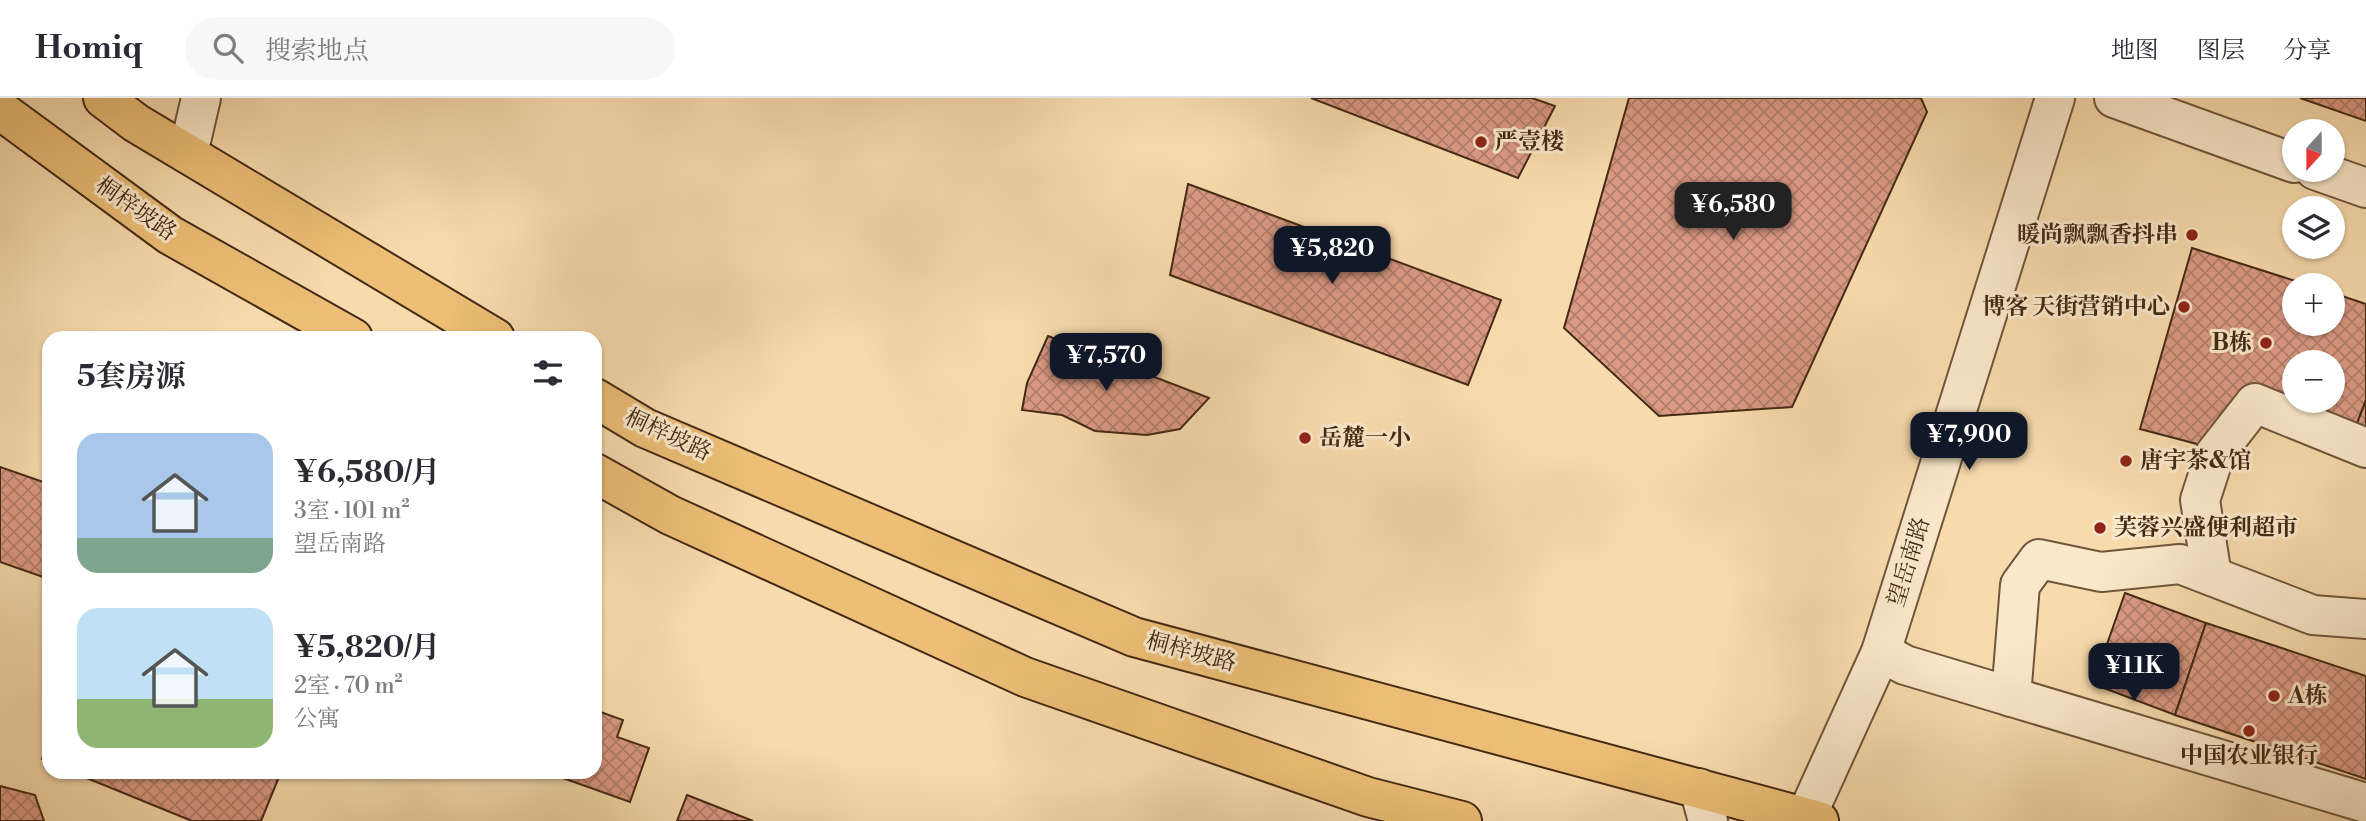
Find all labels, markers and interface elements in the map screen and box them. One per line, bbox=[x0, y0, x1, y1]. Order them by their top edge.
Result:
search box bbox=[185, 17, 675, 80]
text: Homiq bbox=[35, 28, 143, 69]
icon: search bbox=[209, 29, 247, 67]
text: 搜索地点 bbox=[265, 35, 369, 67]
text: 地图 bbox=[2111, 36, 2159, 66]
text: 图层 bbox=[2197, 36, 2245, 66]
text: 分享 bbox=[2283, 36, 2331, 66]
north arrow bbox=[2282, 119, 2345, 182]
map controls bbox=[2282, 119, 2345, 413]
place label: 严壹楼 bbox=[1495, 128, 1564, 156]
marker: 严壹楼 bbox=[1473, 134, 1489, 150]
street label: 桐梓坡路 bbox=[90, 171, 182, 247]
pin: ¥6,580 bbox=[1676, 183, 1790, 242]
text: ¥6,580 bbox=[1691, 191, 1775, 219]
button: layers bbox=[2282, 196, 2345, 259]
place label: 暖尚飘飘香抖串 bbox=[2017, 221, 2178, 249]
pin: ¥5,820 bbox=[1275, 226, 1389, 286]
marker: 暖尚飘飘香抖串 bbox=[2184, 227, 2200, 243]
text: ¥5,820 bbox=[1290, 235, 1374, 263]
button: + bbox=[2282, 273, 2345, 336]
place label: 博客 天街营销中心 bbox=[1982, 293, 2170, 321]
marker: 博客 天街营销中心 bbox=[2176, 299, 2192, 315]
place label: B栋 bbox=[2212, 329, 2252, 357]
pin: ¥7,570 bbox=[1049, 334, 1163, 393]
marker: B栋 bbox=[2258, 335, 2274, 351]
text: ¥7,570 bbox=[1066, 342, 1146, 370]
button: − bbox=[2282, 350, 2345, 413]
icon: filters bbox=[529, 354, 567, 392]
text: 5套房源 bbox=[77, 358, 186, 396]
street label: 桐梓坡路 bbox=[620, 403, 716, 467]
pin: ¥7,900 bbox=[1912, 412, 2026, 472]
text: ¥7,900 bbox=[1926, 421, 2012, 449]
place label: 岳麓一小 bbox=[1319, 424, 1411, 452]
marker: 岳麓一小 bbox=[1297, 430, 1313, 446]
place label: 唐宇茶&馆 bbox=[2140, 447, 2251, 475]
marker: 唐宇茶&馆 bbox=[2118, 453, 2134, 469]
text: ¥6,580/月 bbox=[294, 454, 440, 492]
icon: home bbox=[133, 461, 217, 545]
text: 3室 · 101 m² bbox=[294, 497, 410, 525]
street label: 望岳南路 bbox=[1882, 514, 1936, 610]
place label: 芙蓉兴盛便利超市 bbox=[2114, 514, 2298, 542]
marker: 芙蓉兴盛便利超市 bbox=[2092, 520, 2108, 536]
text: 望岳南路 bbox=[294, 530, 386, 558]
street label: 桐梓坡路 bbox=[1143, 627, 1239, 677]
text: ¥5,820/月 bbox=[294, 629, 440, 667]
icon: home bbox=[133, 636, 217, 720]
pin: ¥11K bbox=[2093, 644, 2175, 703]
text: ¥11K bbox=[2104, 652, 2164, 680]
text: 2室 · 70 m² bbox=[294, 672, 403, 700]
place label: A栋 bbox=[2287, 682, 2327, 710]
marker: A栋 bbox=[2266, 688, 2282, 704]
text: 公寓 bbox=[294, 705, 340, 733]
marker: 中国农业银行 bbox=[2241, 723, 2257, 739]
place label: 中国农业银行 bbox=[2180, 742, 2318, 770]

